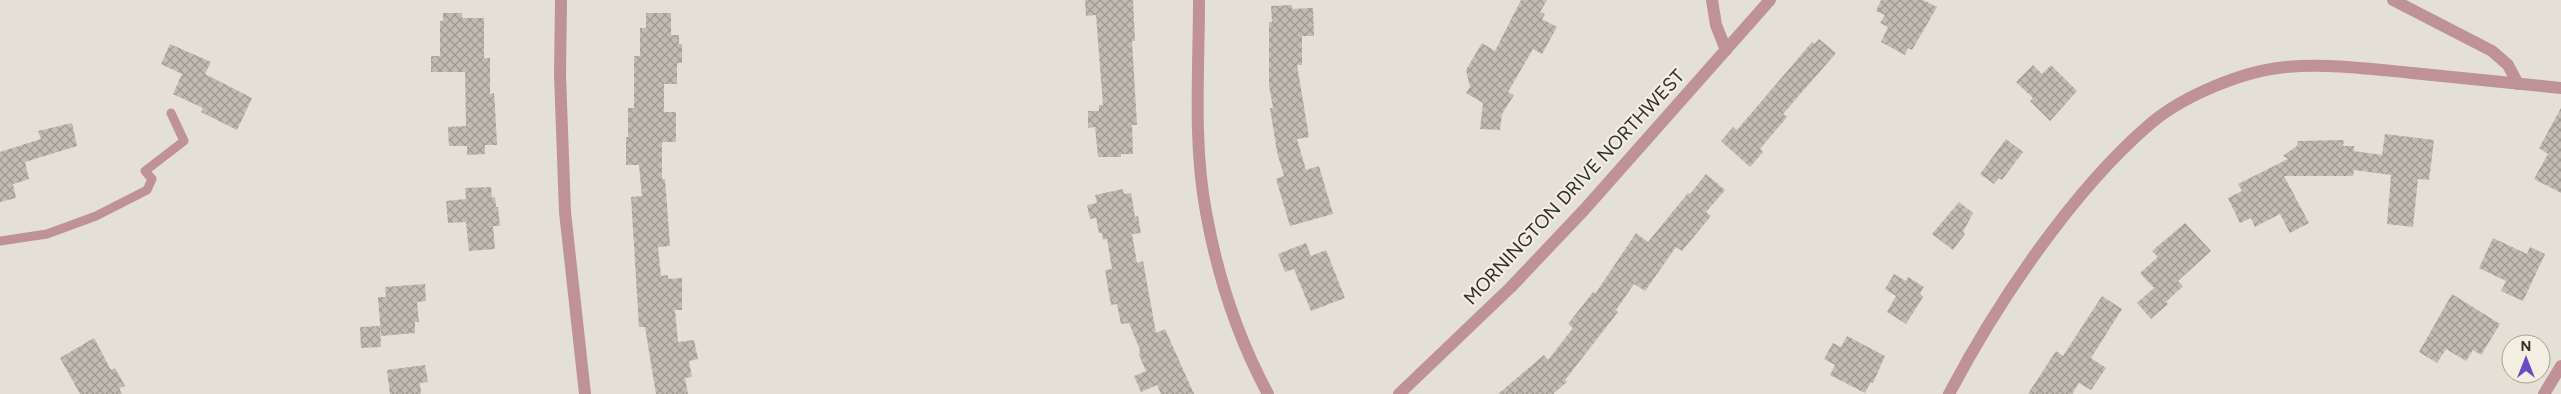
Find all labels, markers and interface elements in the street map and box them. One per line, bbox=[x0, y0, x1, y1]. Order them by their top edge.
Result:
street label: MORNINGTON DRIVE NORTHWEST bbox=[1459, 64, 1690, 309]
north arrow bbox=[2501, 334, 2551, 384]
text: N bbox=[2521, 338, 2531, 355]

